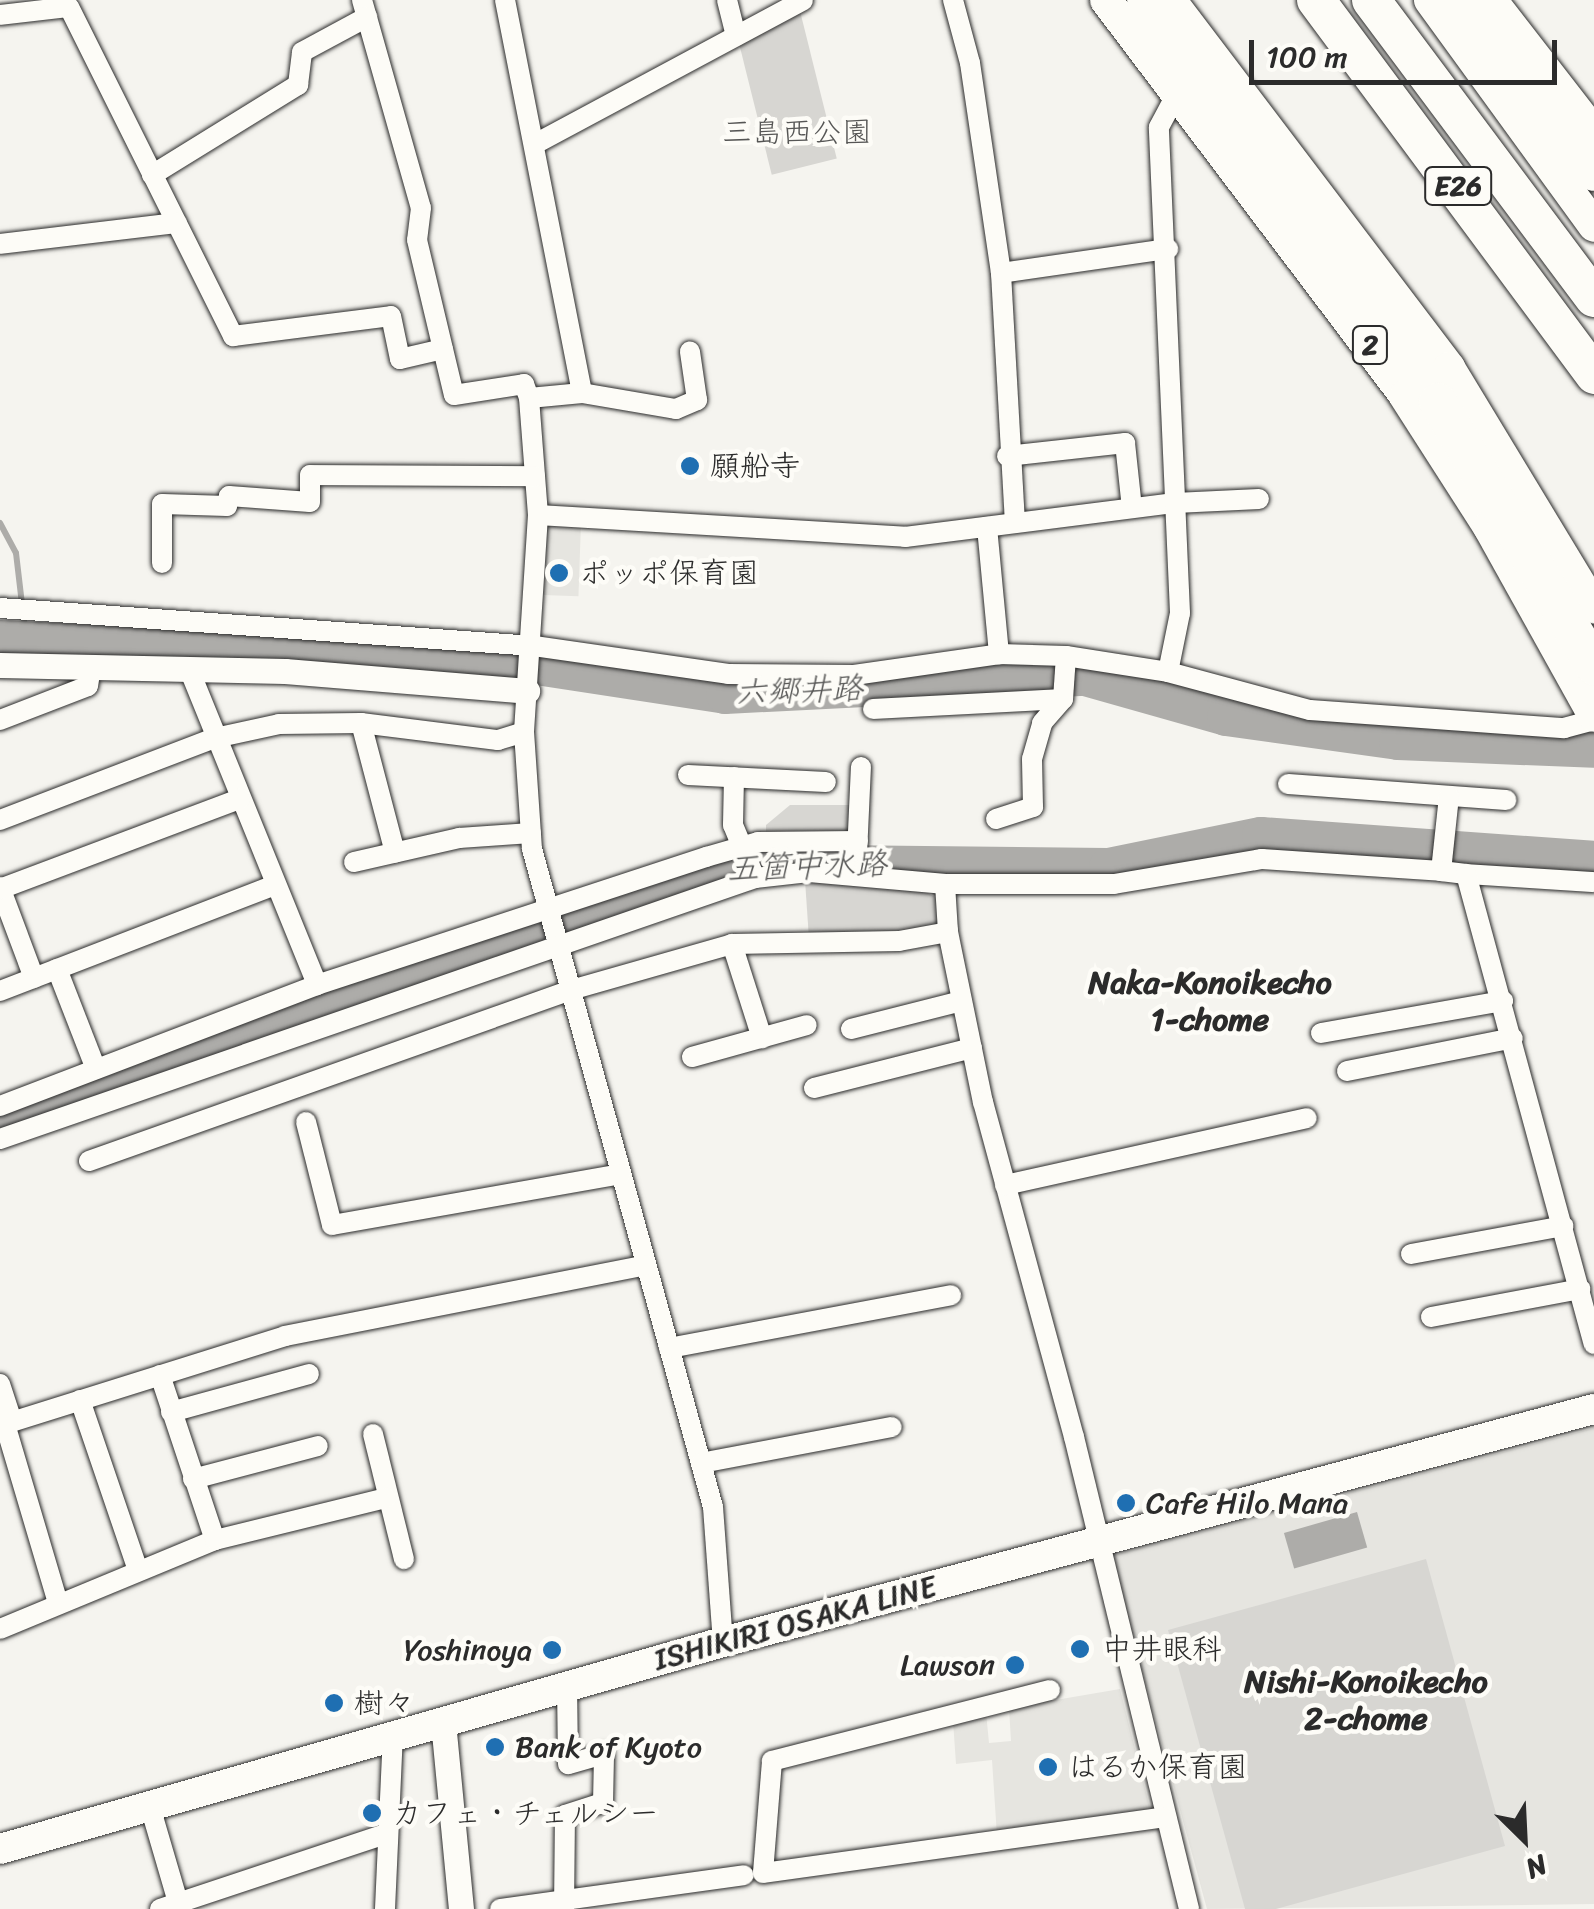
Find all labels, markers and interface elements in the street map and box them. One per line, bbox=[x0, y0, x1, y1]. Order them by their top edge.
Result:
scale bar bbox=[1254, 20, 1562, 82]
text: 100 m bbox=[1266, 30, 1348, 84]
park label: 三島西公園 bbox=[722, 114, 872, 150]
road number: E26 bbox=[1423, 163, 1493, 209]
road number: 2 bbox=[1350, 322, 1390, 368]
place label: 願船寺 bbox=[710, 448, 800, 484]
marker: 願船寺 bbox=[679, 455, 701, 477]
place label: ポッポ保育園 bbox=[579, 555, 759, 591]
marker: ポッポ保育園 bbox=[548, 562, 570, 584]
water label: 六郷井路 bbox=[734, 670, 864, 712]
water label: 五箇中水路 bbox=[726, 845, 888, 889]
district label: Naka-Konoikecho 1-chome bbox=[1088, 965, 1332, 1040]
place label: Cafe Hilo Mana bbox=[1146, 1485, 1348, 1521]
marker: Cafe Hilo Mana bbox=[1115, 1492, 1137, 1514]
street label: ISHIKIRI OSAKA LINE bbox=[649, 1568, 941, 1678]
place label: 中井眼科 bbox=[1102, 1631, 1222, 1667]
place label: Yoshinoya bbox=[404, 1632, 532, 1668]
marker: 中井眼科 bbox=[1067, 1636, 1093, 1662]
marker: Yoshinoya bbox=[541, 1639, 563, 1661]
place label: Lawson bbox=[900, 1647, 995, 1683]
marker: Lawson bbox=[1004, 1654, 1026, 1676]
district label: Nishi-Konoikecho 2-chome bbox=[1244, 1664, 1488, 1739]
place label: 樹々 bbox=[354, 1685, 414, 1721]
marker: 樹々 bbox=[323, 1692, 345, 1714]
place label: Bank of Kyoto bbox=[515, 1729, 703, 1765]
marker: Bank of Kyoto bbox=[484, 1736, 506, 1758]
place label: はるか保育園 bbox=[1068, 1749, 1248, 1785]
marker: はるか保育園 bbox=[1037, 1756, 1059, 1778]
north arrow bbox=[1474, 1789, 1574, 1889]
place label: カフェ・チェルシー bbox=[392, 1795, 662, 1831]
marker: カフェ・チェルシー bbox=[361, 1802, 383, 1824]
text: N bbox=[1518, 1841, 1555, 1893]

